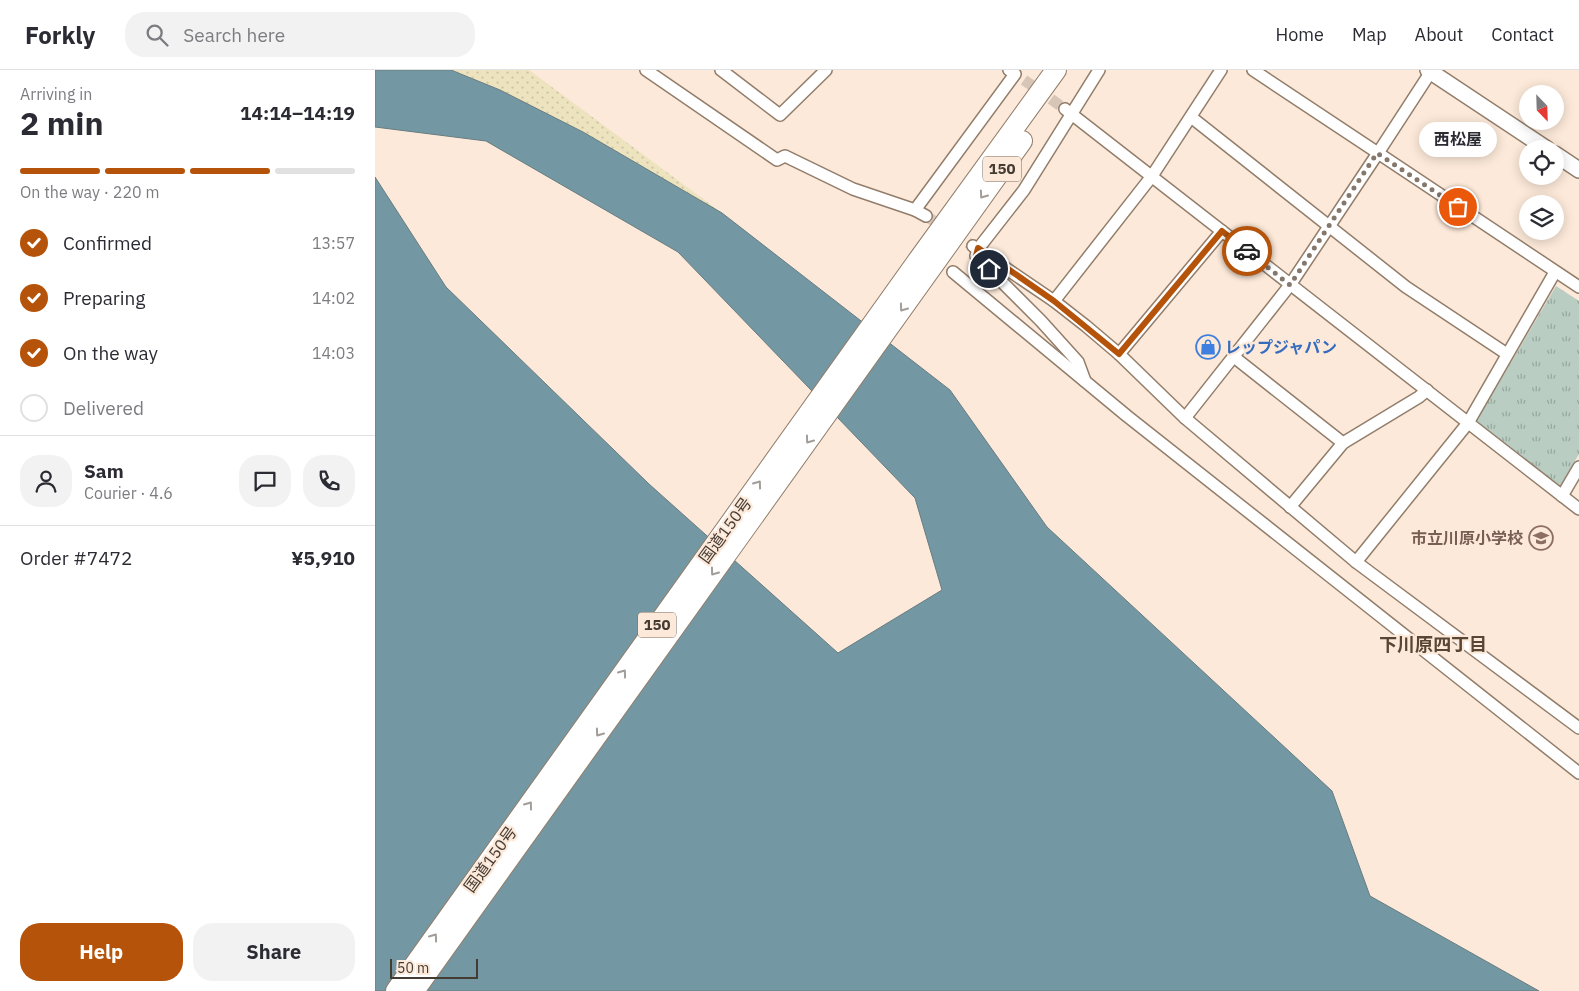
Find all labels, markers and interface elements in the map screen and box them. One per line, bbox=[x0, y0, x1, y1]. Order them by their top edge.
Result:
search box bbox=[125, 12, 475, 57]
text: Forkly bbox=[25, 19, 95, 51]
icon: search bbox=[143, 21, 171, 49]
text: Search here bbox=[183, 23, 285, 47]
text: Home bbox=[1276, 23, 1324, 46]
text: Map bbox=[1352, 23, 1387, 46]
text: About bbox=[1415, 23, 1463, 46]
text: Contact bbox=[1491, 23, 1554, 46]
text: Arriving in bbox=[20, 84, 92, 104]
north arrow bbox=[1519, 85, 1564, 130]
map controls bbox=[1519, 85, 1564, 240]
text: 14:14–14:19 bbox=[240, 101, 355, 125]
text: 2 min bbox=[20, 102, 104, 144]
callout: 西松屋 bbox=[1419, 122, 1497, 157]
text: 西松屋 bbox=[1434, 129, 1482, 149]
button: locate bbox=[1519, 140, 1564, 185]
road number: 150 bbox=[983, 156, 1021, 182]
text: On the way · 220 m bbox=[20, 182, 159, 202]
pin bbox=[1437, 186, 1479, 228]
one-way arrow bbox=[980, 190, 989, 199]
icon: bag bbox=[1444, 193, 1472, 221]
button: layers bbox=[1519, 195, 1564, 240]
courier bbox=[1222, 226, 1272, 276]
icon: check bbox=[20, 229, 48, 257]
text: Confirmed bbox=[63, 231, 152, 255]
text: 13:57 bbox=[312, 233, 355, 253]
icon: car bbox=[1233, 237, 1261, 265]
pin bbox=[968, 248, 1010, 290]
icon: home bbox=[975, 255, 1003, 283]
icon: check bbox=[20, 284, 48, 312]
text: Preparing bbox=[63, 286, 145, 310]
text: 14:02 bbox=[312, 288, 355, 308]
one-way arrow bbox=[900, 302, 909, 312]
shop icon: レップジャパン bbox=[1195, 334, 1221, 360]
place label: レップジャパン bbox=[1225, 337, 1337, 357]
icon: check bbox=[20, 339, 48, 367]
text: On the way bbox=[63, 341, 158, 365]
text: 14:03 bbox=[312, 343, 355, 363]
text: Delivered bbox=[63, 396, 144, 420]
one-way arrow bbox=[806, 434, 814, 443]
button: person bbox=[20, 455, 72, 507]
button: chat bbox=[239, 455, 291, 507]
button: phone bbox=[303, 455, 355, 507]
text: Sam bbox=[84, 459, 124, 483]
one-way arrow bbox=[752, 480, 761, 490]
text: Courier · 4.6 bbox=[84, 483, 173, 503]
street label: 国道150号 bbox=[694, 493, 756, 567]
school or university icon: 市立川原小学校 bbox=[1528, 525, 1554, 551]
place label: 市立川原小学校 bbox=[1411, 528, 1523, 548]
text: Order #7472 bbox=[20, 546, 132, 570]
text: ¥5,910 bbox=[291, 546, 355, 570]
one-way arrow bbox=[711, 566, 720, 576]
road number: 150 bbox=[638, 612, 676, 638]
district label: 下川原四丁目 bbox=[1379, 633, 1487, 656]
one-way arrow bbox=[617, 669, 626, 679]
one-way arrow bbox=[596, 727, 605, 737]
one-way arrow bbox=[523, 802, 531, 811]
street label: 国道150号 bbox=[459, 822, 521, 896]
button: Help bbox=[20, 923, 183, 981]
button: Share bbox=[193, 923, 355, 981]
one-way arrow bbox=[428, 933, 437, 943]
scale bar bbox=[390, 956, 477, 979]
text: 50 m bbox=[397, 959, 429, 977]

